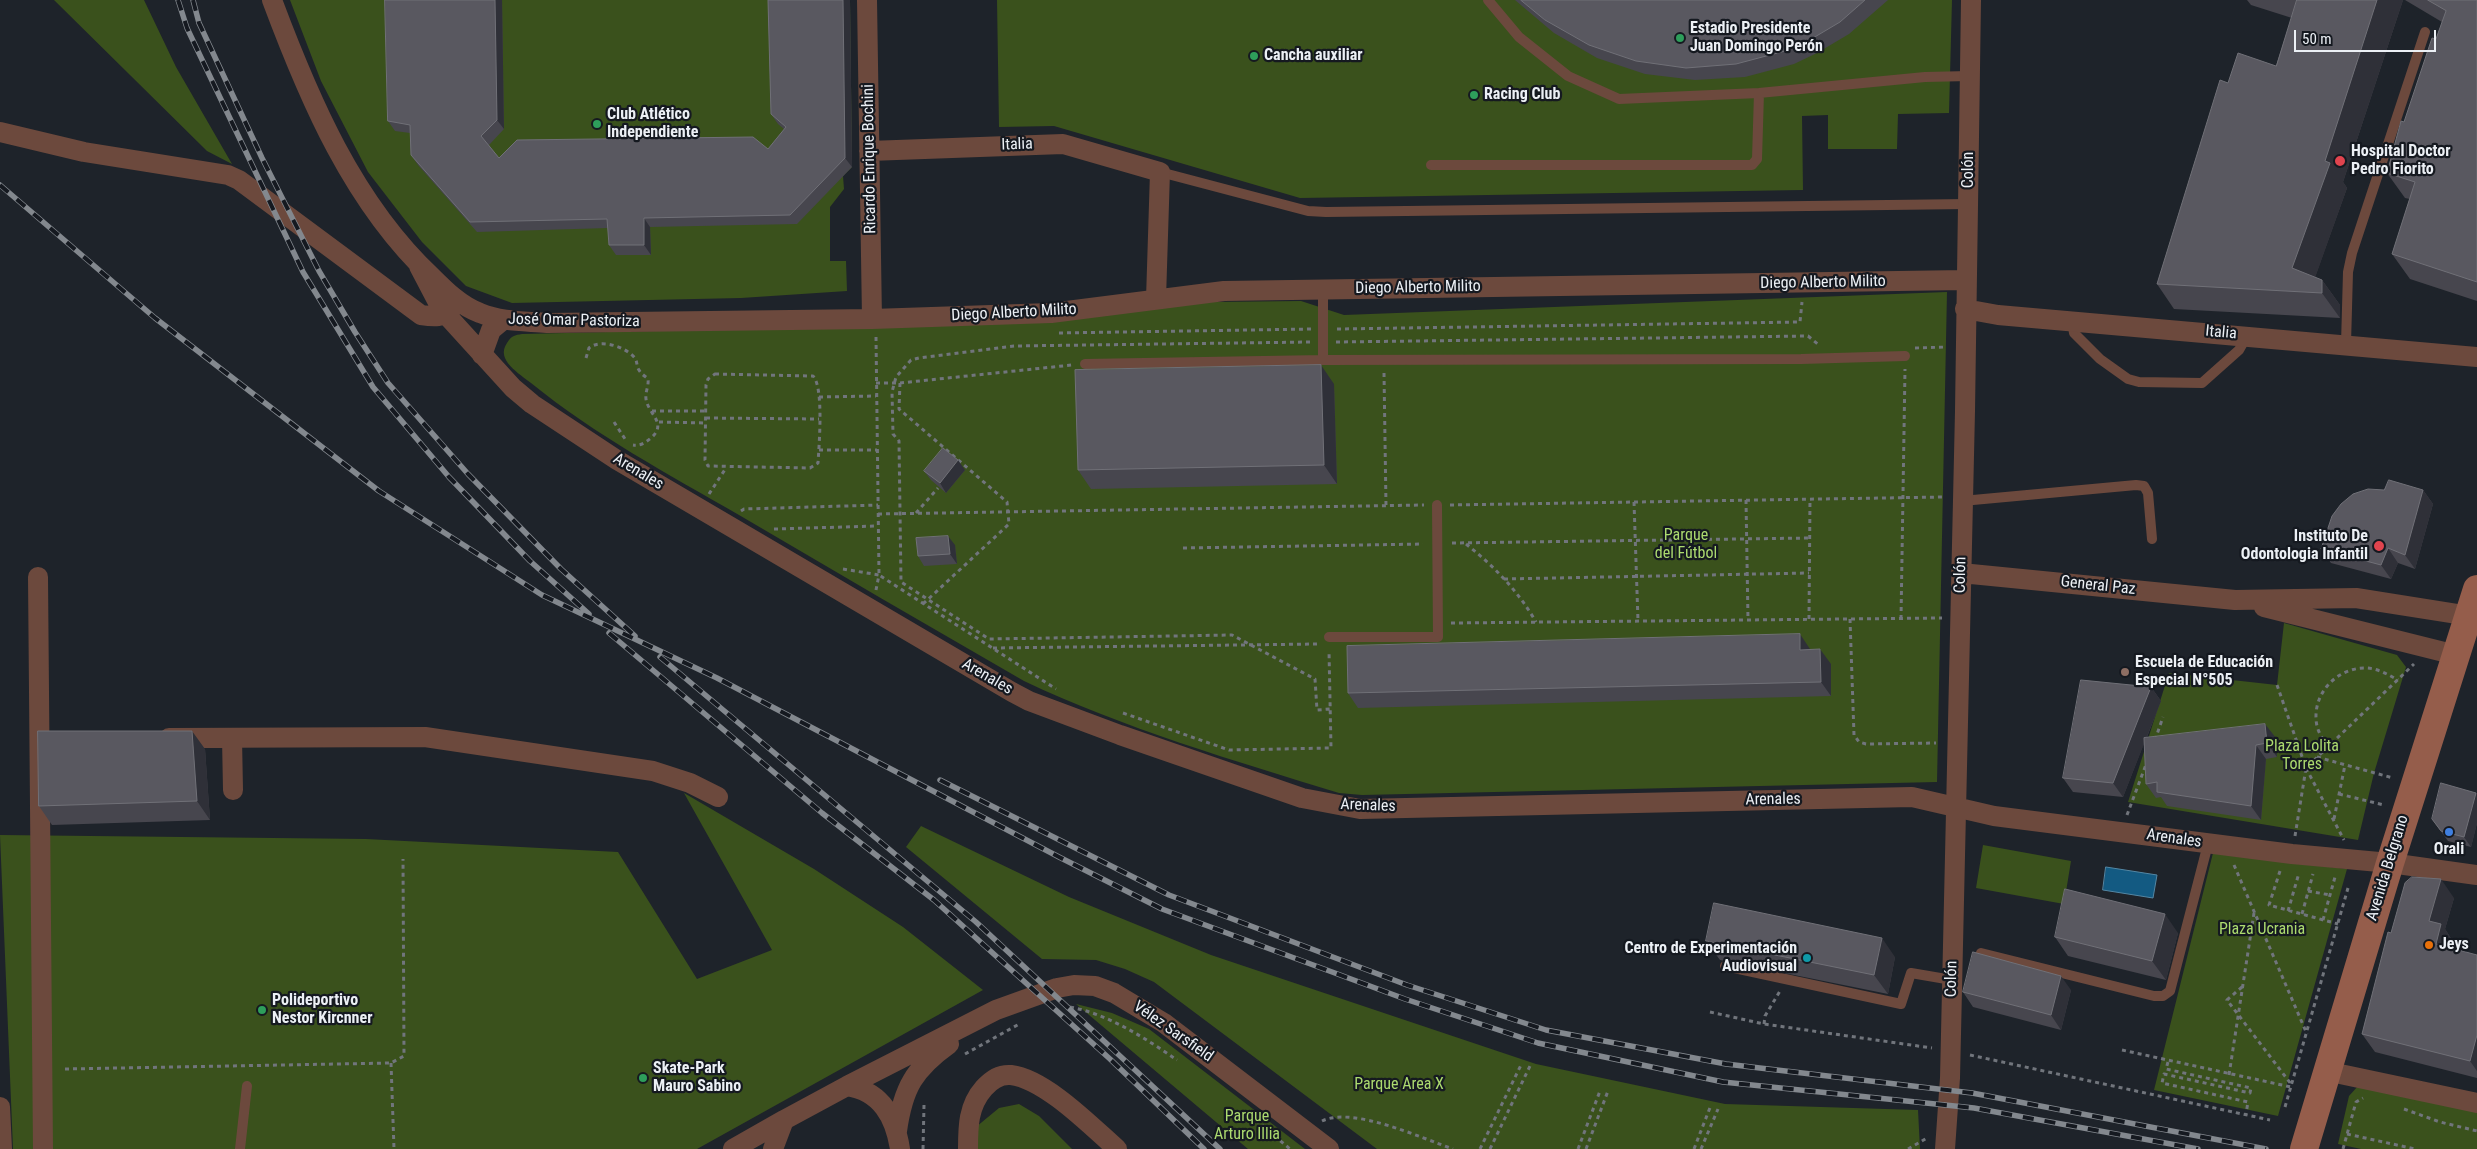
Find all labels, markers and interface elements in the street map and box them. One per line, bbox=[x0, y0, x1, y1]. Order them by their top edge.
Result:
place label: Estadio Presidente Juan Domingo Perón bbox=[1690, 19, 1823, 57]
scale bar bbox=[2297, 20, 2440, 52]
text: 50 m bbox=[2302, 30, 2332, 48]
marker: Estadio Presidente Juan Domingo Perón bbox=[1674, 32, 1686, 44]
place label: Cancha auxiliar bbox=[1264, 46, 1363, 66]
marker: Cancha auxiliar bbox=[1248, 50, 1260, 62]
street label: Ricardo Enrique Bochini bbox=[859, 84, 881, 234]
place label: Racing Club bbox=[1484, 85, 1560, 105]
marker: Racing Club bbox=[1468, 89, 1480, 101]
place label: Club Atlético Independiente bbox=[607, 105, 698, 143]
marker: Club Atlético Independiente bbox=[591, 118, 603, 130]
street label: Italia bbox=[1001, 135, 1033, 155]
place label: Hospital Doctor Pedro Fiorito bbox=[2351, 142, 2450, 180]
street label: Colón bbox=[1959, 152, 1979, 188]
marker: Hospital Doctor Pedro Fiorito bbox=[2333, 154, 2347, 168]
street label: Diego Alberto Milito bbox=[1760, 272, 1886, 294]
street label: Diego Alberto Milito bbox=[1355, 277, 1481, 299]
street label: Diego Alberto Milito bbox=[951, 300, 1077, 326]
street label: José Omar Pastoriza bbox=[508, 310, 640, 332]
street label: Italia bbox=[2205, 322, 2237, 344]
street label: Arenales bbox=[609, 450, 667, 494]
park label: Parque del Fútbol bbox=[1655, 526, 1717, 564]
place label: Instituto De Odontologia Infantil bbox=[2241, 527, 2368, 565]
marker: Instituto De Odontologia Infantil bbox=[2372, 539, 2386, 553]
street label: Colón bbox=[1951, 557, 1971, 593]
street label: General Paz bbox=[2060, 573, 2136, 599]
place label: Escuela de Educación Especial N°505 bbox=[2135, 653, 2273, 691]
street label: Arenales bbox=[958, 655, 1016, 699]
marker: Escuela de Educación Especial N°505 bbox=[2119, 666, 2131, 678]
park label: Plaza Lolita Torres bbox=[2265, 737, 2339, 775]
street label: Arenales bbox=[1745, 790, 1801, 810]
street label: Arenales bbox=[1340, 795, 1396, 817]
street label: Avenida Belgrano bbox=[2363, 813, 2413, 923]
street label: Arenales bbox=[2145, 826, 2203, 852]
marker: Orali bbox=[2443, 826, 2455, 838]
place label: Orali bbox=[2434, 840, 2464, 860]
park label: Plaza Ucrania bbox=[2219, 920, 2305, 940]
place label: Jeys bbox=[2439, 935, 2469, 955]
place label: Centro de Experimentación Audiovisual bbox=[1624, 939, 1797, 977]
marker: Jeys bbox=[2423, 939, 2435, 951]
marker: Centro de Experimentación Audiovisual bbox=[1801, 952, 1813, 964]
street label: Colón bbox=[1942, 961, 1962, 997]
place label: Polideportivo Nestor Kircnner bbox=[272, 991, 372, 1029]
street label: Vélez Sarsfield bbox=[1129, 997, 1217, 1067]
marker: Polideportivo Nestor Kircnner bbox=[256, 1004, 268, 1016]
place label: Skate-Park Mauro Sabino bbox=[653, 1059, 741, 1097]
marker: Skate-Park Mauro Sabino bbox=[637, 1072, 649, 1084]
park label: Parque Area X bbox=[1354, 1075, 1444, 1095]
park label: Parque Arturo Illia bbox=[1214, 1107, 1280, 1145]

